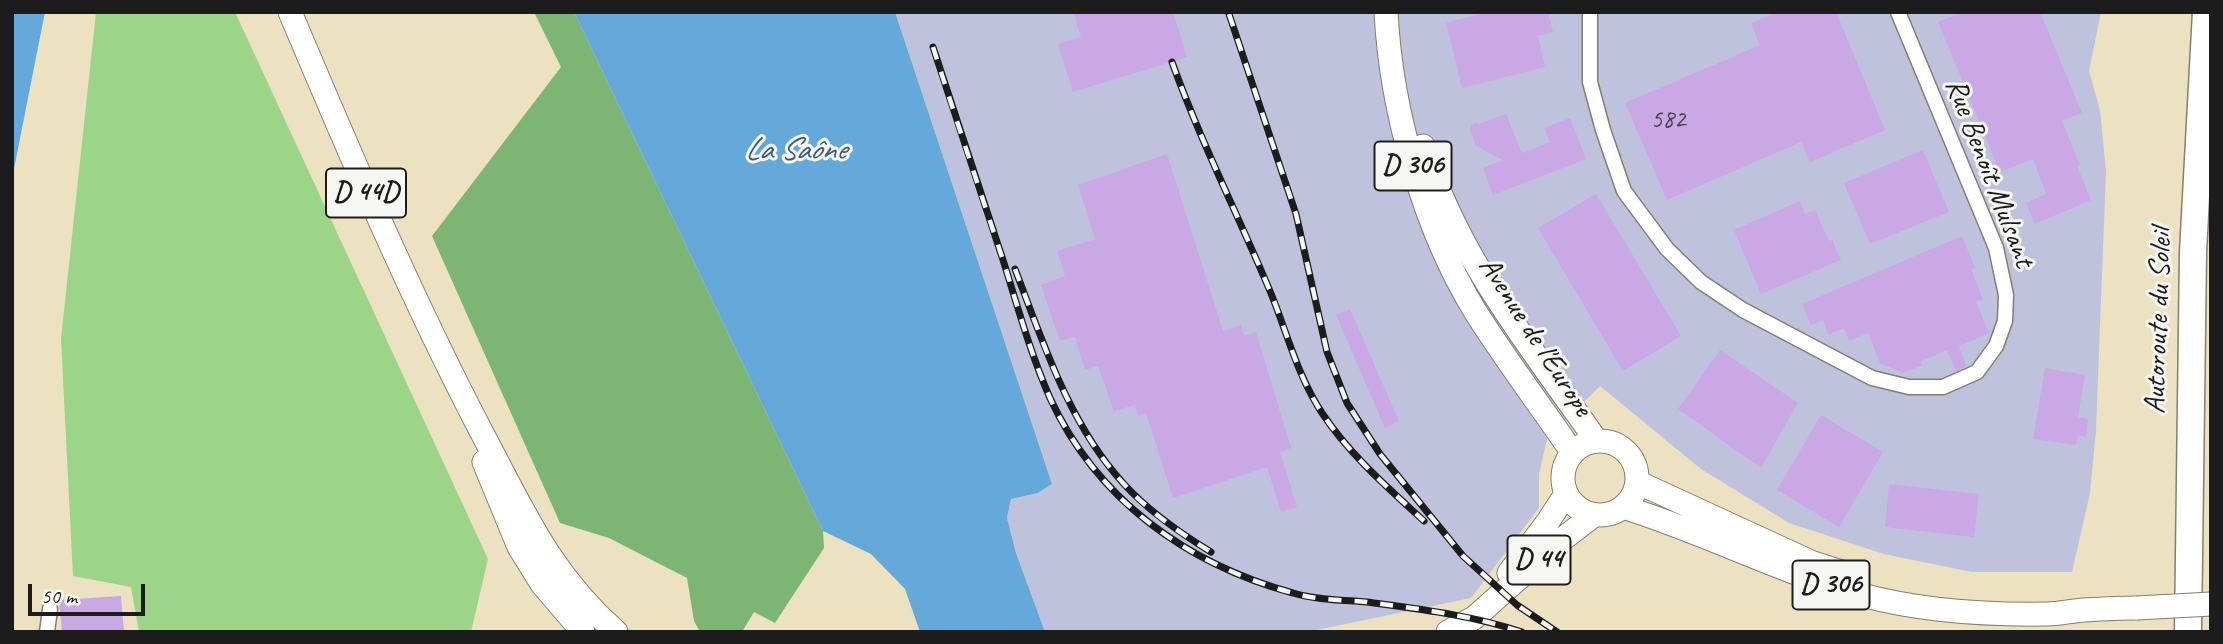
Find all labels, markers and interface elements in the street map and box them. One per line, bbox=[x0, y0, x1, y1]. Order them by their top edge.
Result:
street label: Rue Benoît Mulsant bbox=[1937, 74, 2041, 272]
house number: 582 bbox=[1650, 104, 1686, 136]
water label: La Saône bbox=[745, 132, 845, 170]
road number: D 306 bbox=[1374, 142, 1452, 190]
road number: D 44D bbox=[326, 168, 406, 218]
street label: Autoroute du Soleil bbox=[2138, 227, 2180, 415]
street label: Avenue de l'Europe bbox=[1470, 250, 1600, 424]
road number: D 44 bbox=[1508, 536, 1570, 584]
road number: D 306 bbox=[1792, 560, 1870, 610]
scale bar bbox=[32, 570, 149, 614]
text: 50 m bbox=[41, 583, 77, 609]

